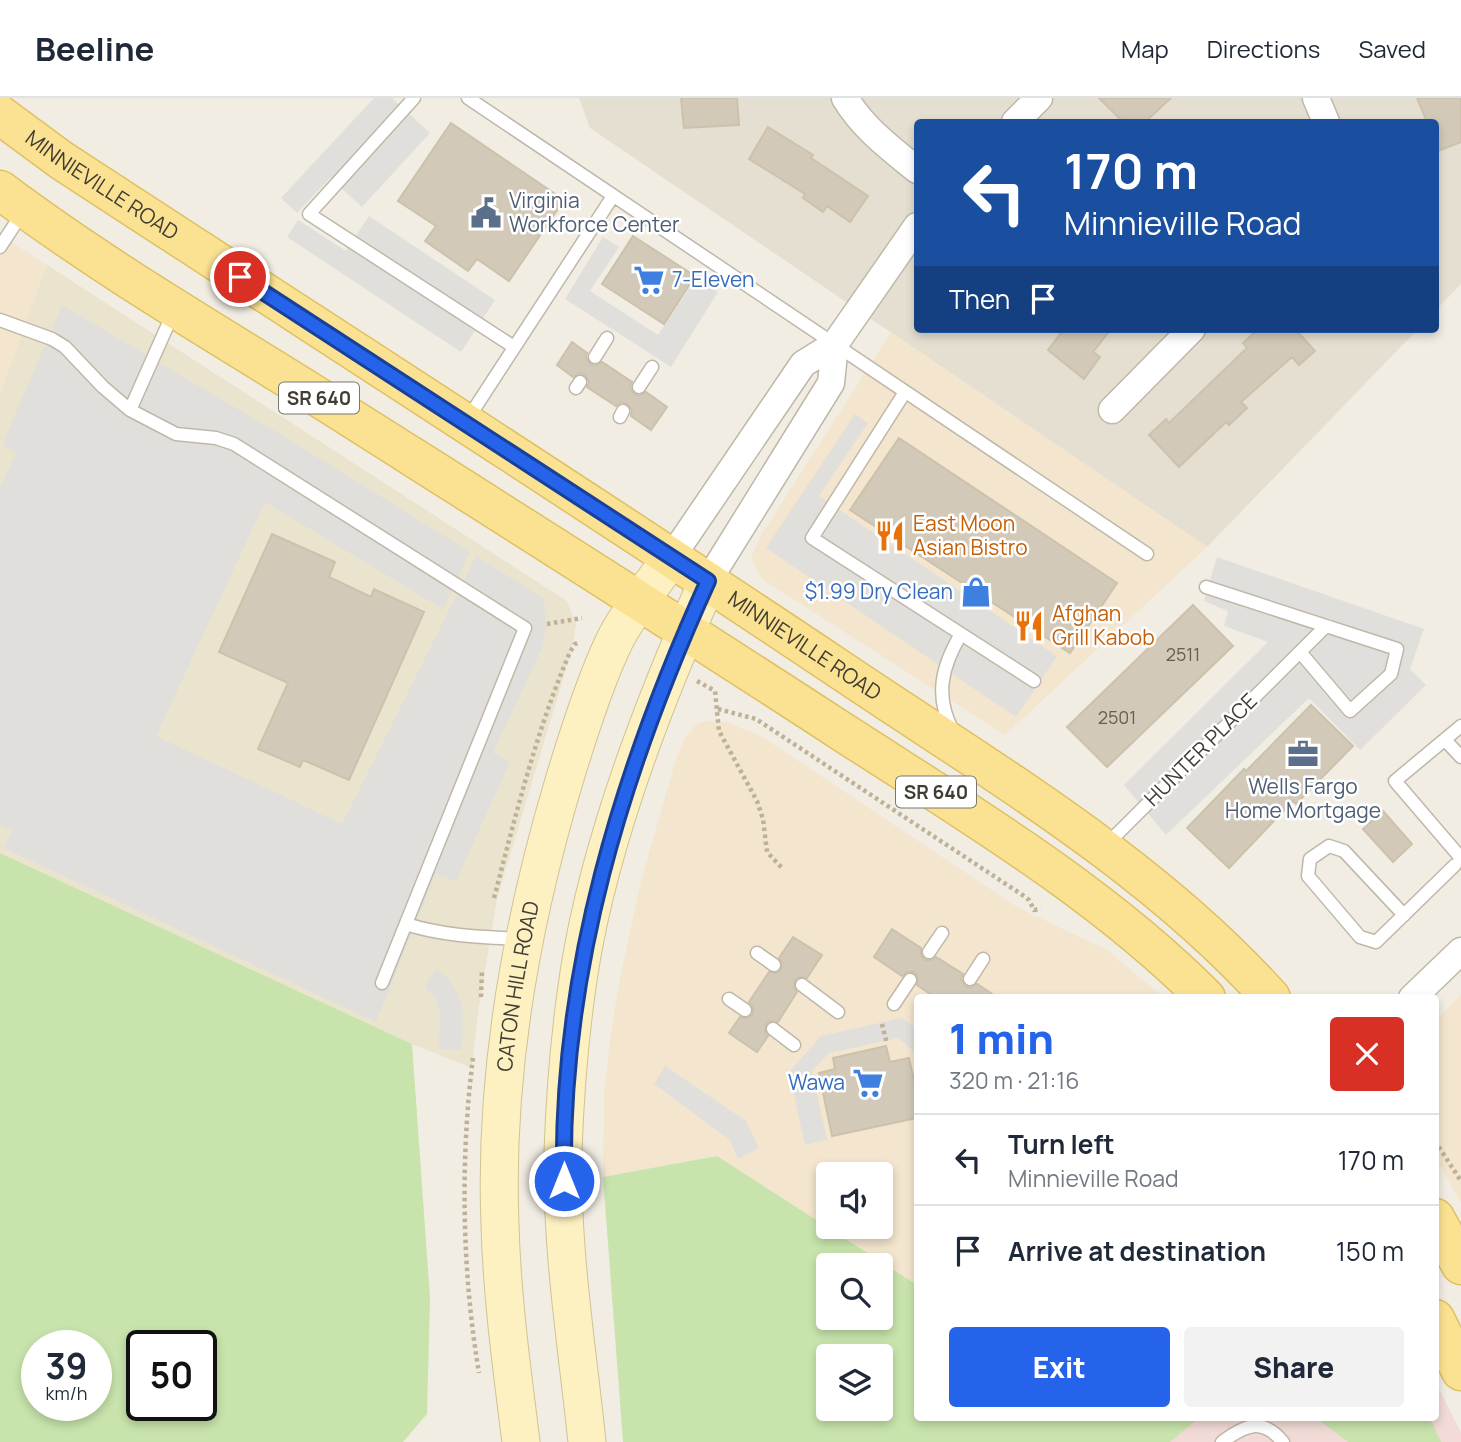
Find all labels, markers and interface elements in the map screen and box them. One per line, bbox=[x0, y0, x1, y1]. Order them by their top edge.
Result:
text: Beeline bbox=[35, 26, 154, 71]
text: Map bbox=[1121, 32, 1169, 65]
text: Directions bbox=[1207, 32, 1320, 65]
text: Saved bbox=[1358, 32, 1426, 65]
street label: MINNIEVILLE ROAD bbox=[20, 123, 184, 246]
text: 170 m bbox=[1064, 137, 1198, 204]
icon: left bbox=[949, 147, 1040, 238]
place label: Virginia Workforce Center bbox=[509, 186, 680, 238]
public building icon: Virginia Workforce Center bbox=[469, 196, 503, 230]
text: Minnieville Road bbox=[1064, 201, 1302, 245]
pin bbox=[210, 247, 270, 307]
icon: arrive bbox=[221, 258, 259, 296]
supermarket icon: 7-Eleven bbox=[632, 263, 666, 297]
place label: 7-Eleven bbox=[672, 265, 755, 293]
icon: arrive bbox=[1024, 280, 1062, 318]
text: Then bbox=[949, 281, 1010, 317]
road number: SR 640 bbox=[279, 382, 359, 414]
place label: East Moon Asian Bistro bbox=[913, 509, 1028, 561]
restaurant icon: East Moon Asian Bistro bbox=[873, 519, 907, 553]
shop icon: $1.99 Dry Clean bbox=[959, 575, 993, 609]
place label: $1.99 Dry Clean bbox=[805, 577, 953, 605]
street label: MINNIEVILLE ROAD bbox=[723, 584, 887, 706]
place label: Afghan Grill Kabob bbox=[1052, 599, 1155, 651]
restaurant icon: Afghan Grill Kabob bbox=[1012, 609, 1046, 643]
house number: 2511 bbox=[1166, 642, 1200, 666]
street label: HUNTER PLACE bbox=[1138, 687, 1263, 812]
house number: 2501 bbox=[1098, 705, 1136, 729]
office icon: Wells Fargo Home Mortgage bbox=[1286, 737, 1320, 771]
place label: Wells Fargo Home Mortgage bbox=[1225, 772, 1381, 824]
road number: SR 640 bbox=[896, 776, 976, 807]
street label: CATON HILL ROAD bbox=[490, 898, 545, 1073]
text: 1 min bbox=[949, 1009, 1054, 1067]
button: close bbox=[1330, 1017, 1404, 1091]
text: 320 m · 21:16 bbox=[949, 1064, 1080, 1096]
supermarket icon: Wawa bbox=[851, 1066, 885, 1100]
place label: Wawa bbox=[788, 1068, 845, 1096]
text: Turn left bbox=[1008, 1126, 1115, 1162]
icon: left bbox=[949, 1141, 987, 1179]
text: 170 m bbox=[1338, 1142, 1404, 1178]
position arrow bbox=[527, 1144, 601, 1218]
map controls bbox=[816, 1162, 893, 1421]
button: sound bbox=[816, 1162, 893, 1239]
text: Minnieville Road bbox=[1008, 1162, 1179, 1194]
icon: arrive bbox=[949, 1232, 987, 1270]
text: Arrive at destination bbox=[1008, 1233, 1266, 1269]
text: 150 m bbox=[1336, 1233, 1404, 1269]
button: search bbox=[816, 1253, 893, 1330]
button: Exit bbox=[949, 1327, 1170, 1407]
button: Share bbox=[1184, 1327, 1404, 1407]
speed limit sign: 50 bbox=[126, 1330, 217, 1421]
text: 39 bbox=[45, 1342, 88, 1390]
button: layers bbox=[816, 1344, 893, 1421]
text: km/h bbox=[46, 1381, 87, 1405]

